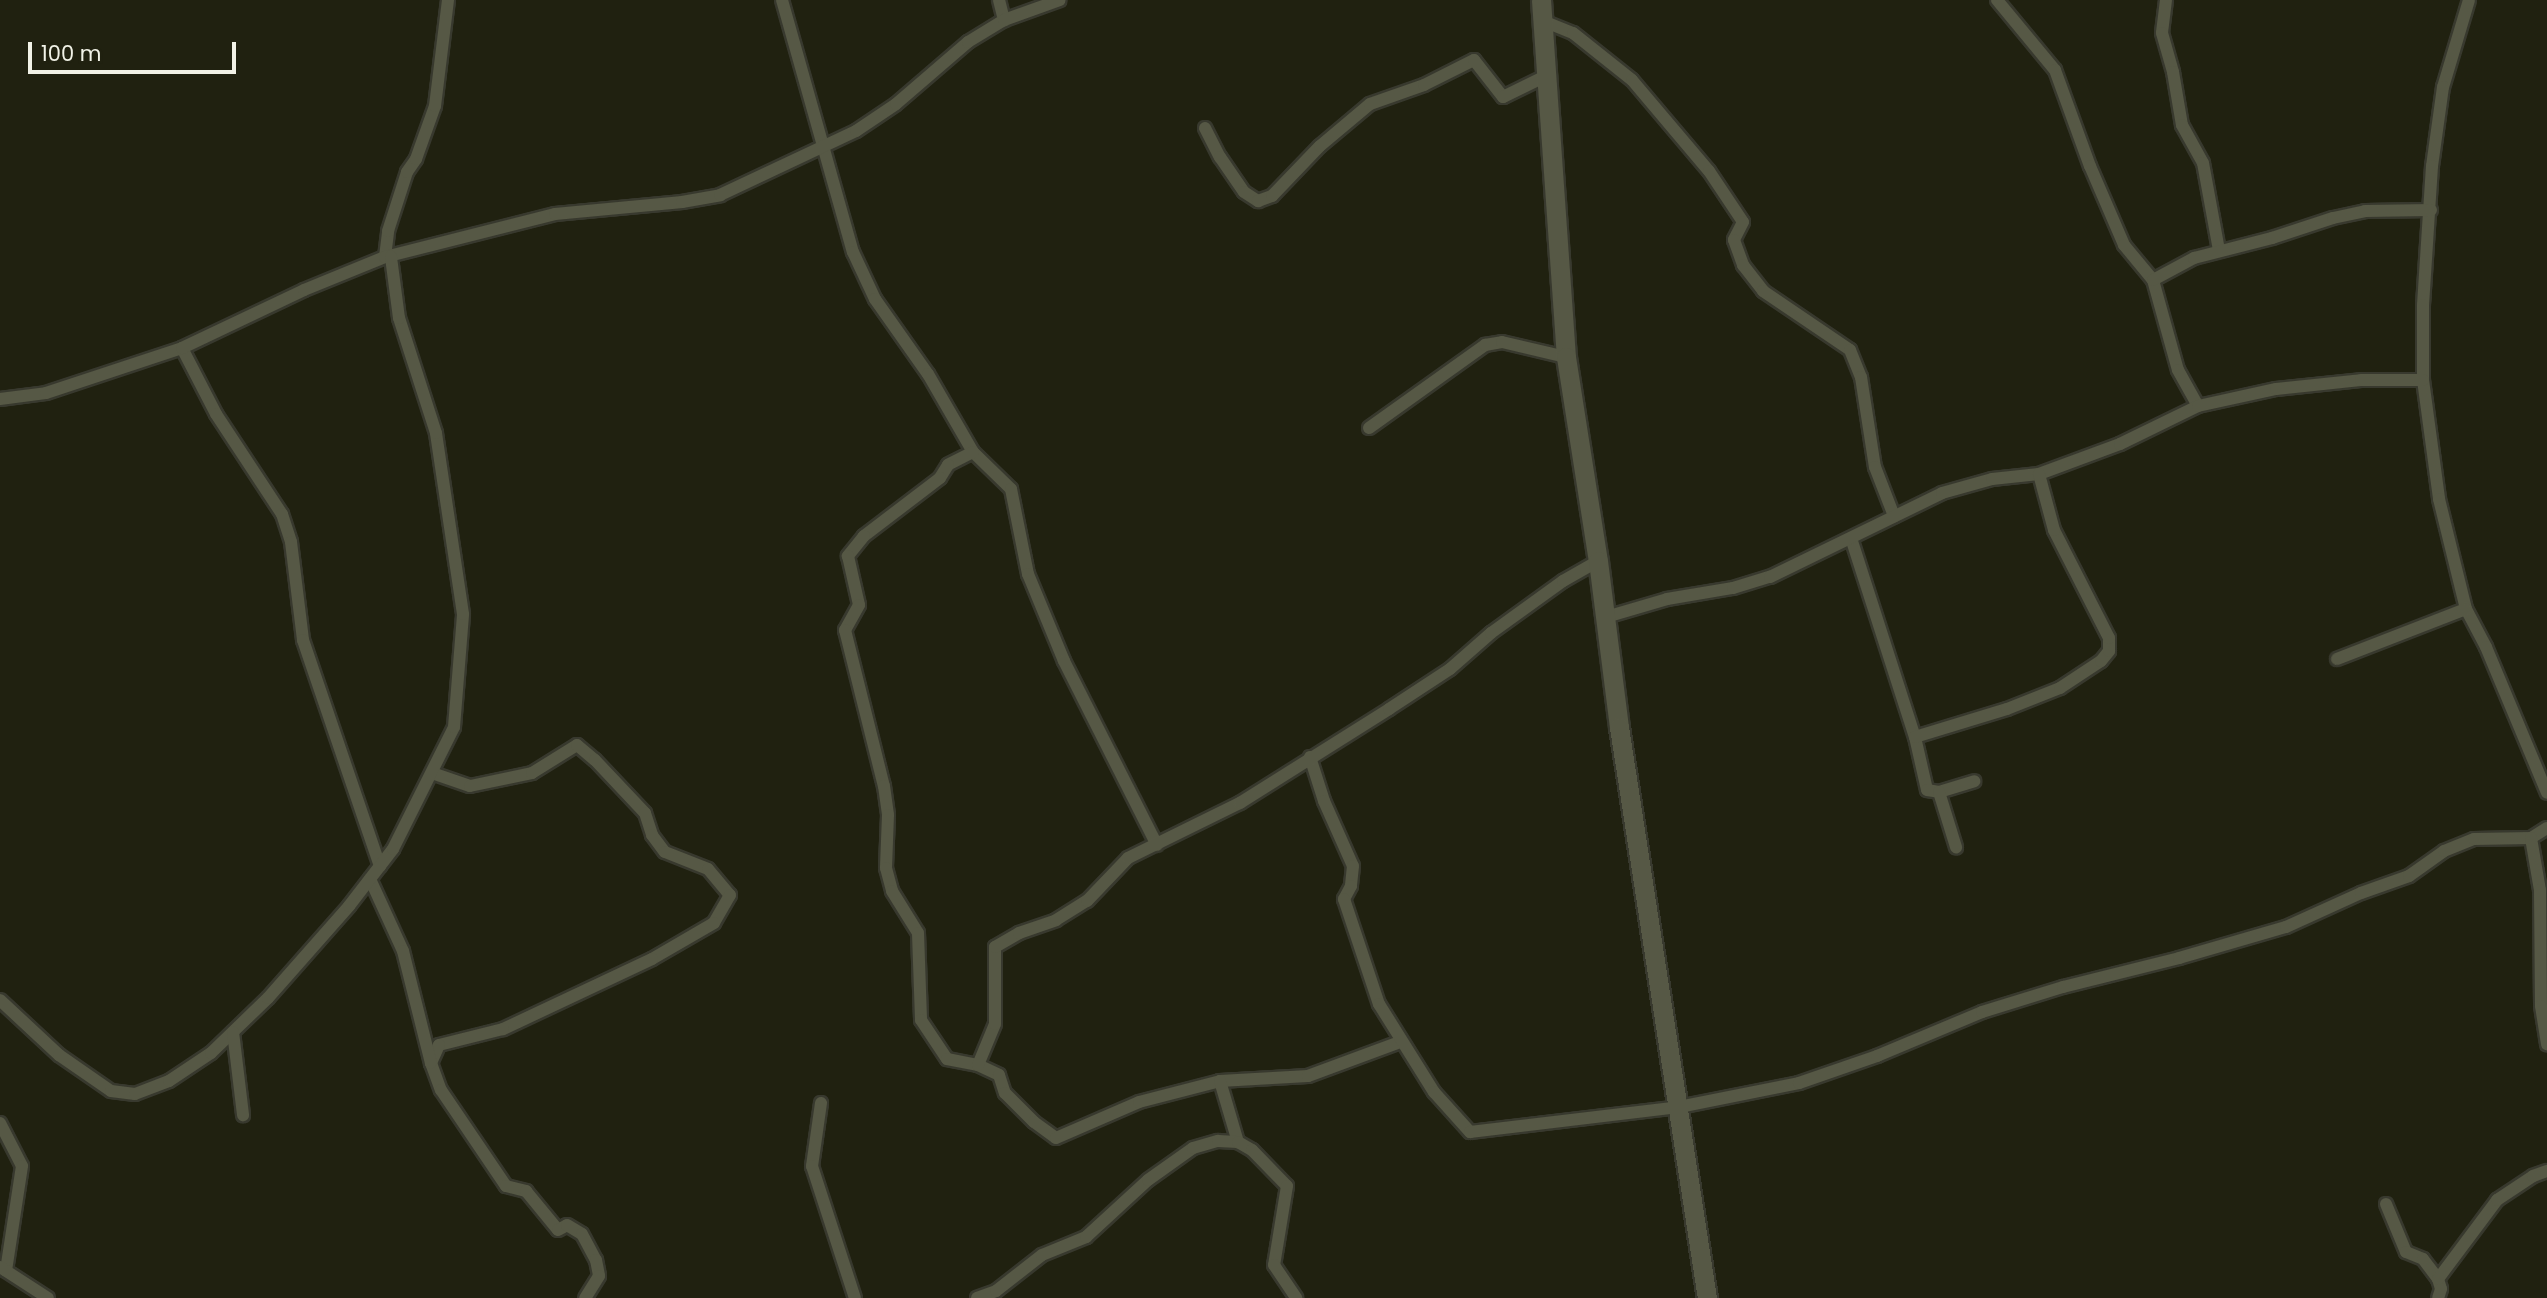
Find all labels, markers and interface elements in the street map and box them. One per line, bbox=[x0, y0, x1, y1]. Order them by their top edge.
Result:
scale bar bbox=[32, 28, 240, 72]
text: 100 m bbox=[41, 39, 101, 68]

